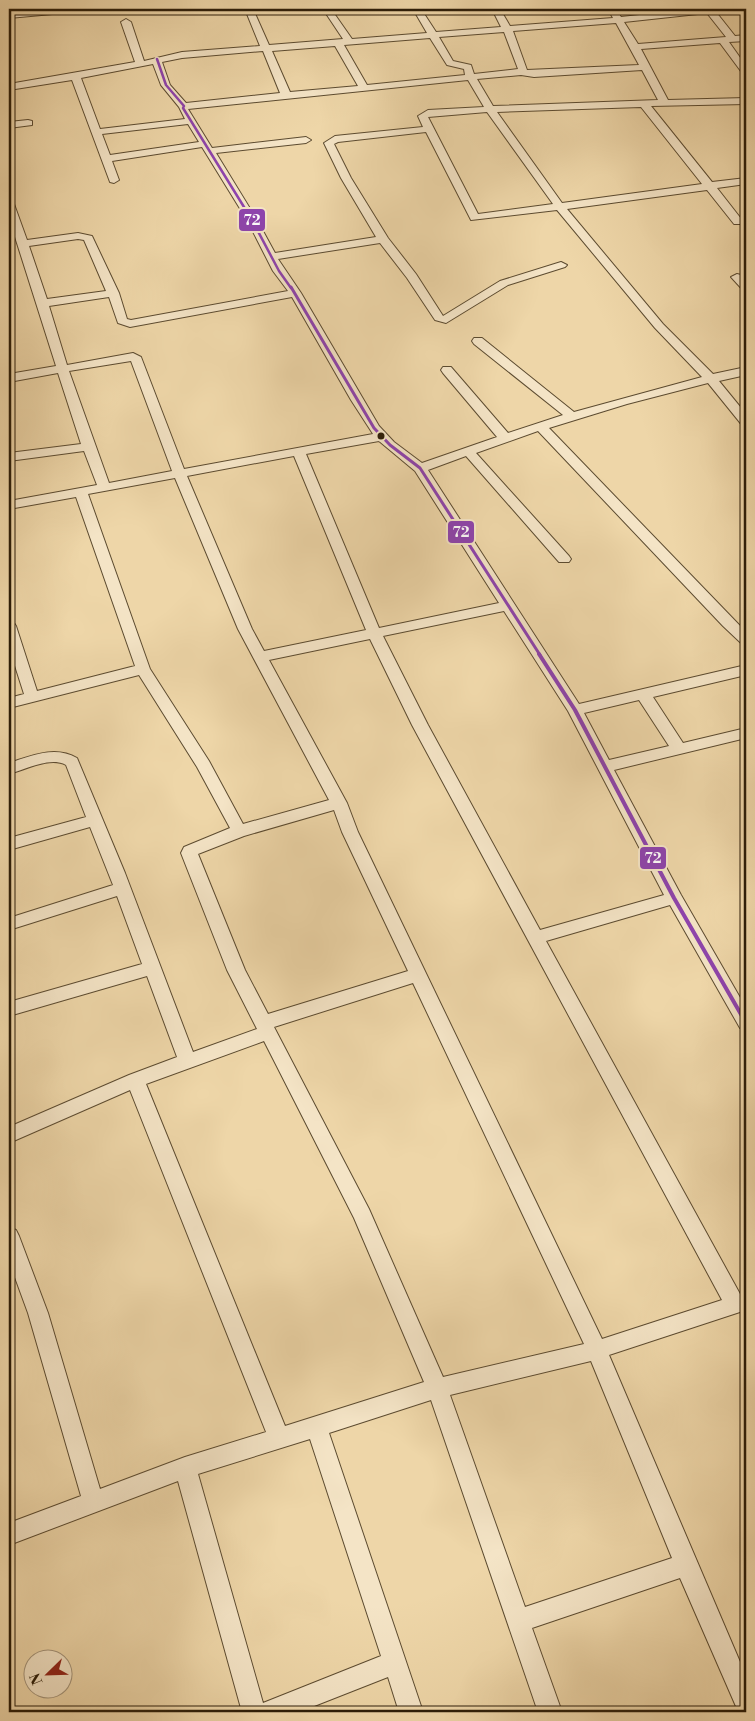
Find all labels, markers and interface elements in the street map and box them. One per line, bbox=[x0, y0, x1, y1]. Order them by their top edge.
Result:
line badge: 72 bbox=[238, 208, 266, 232]
text: 72 bbox=[244, 212, 261, 230]
unlabelled marker bbox=[376, 431, 386, 441]
line badge: 72 bbox=[447, 520, 475, 544]
text: 72 bbox=[453, 524, 470, 542]
line badge: 72 bbox=[639, 846, 667, 870]
text: 72 bbox=[645, 850, 662, 868]
north arrow bbox=[22, 1648, 72, 1698]
text: N bbox=[27, 1670, 47, 1687]

